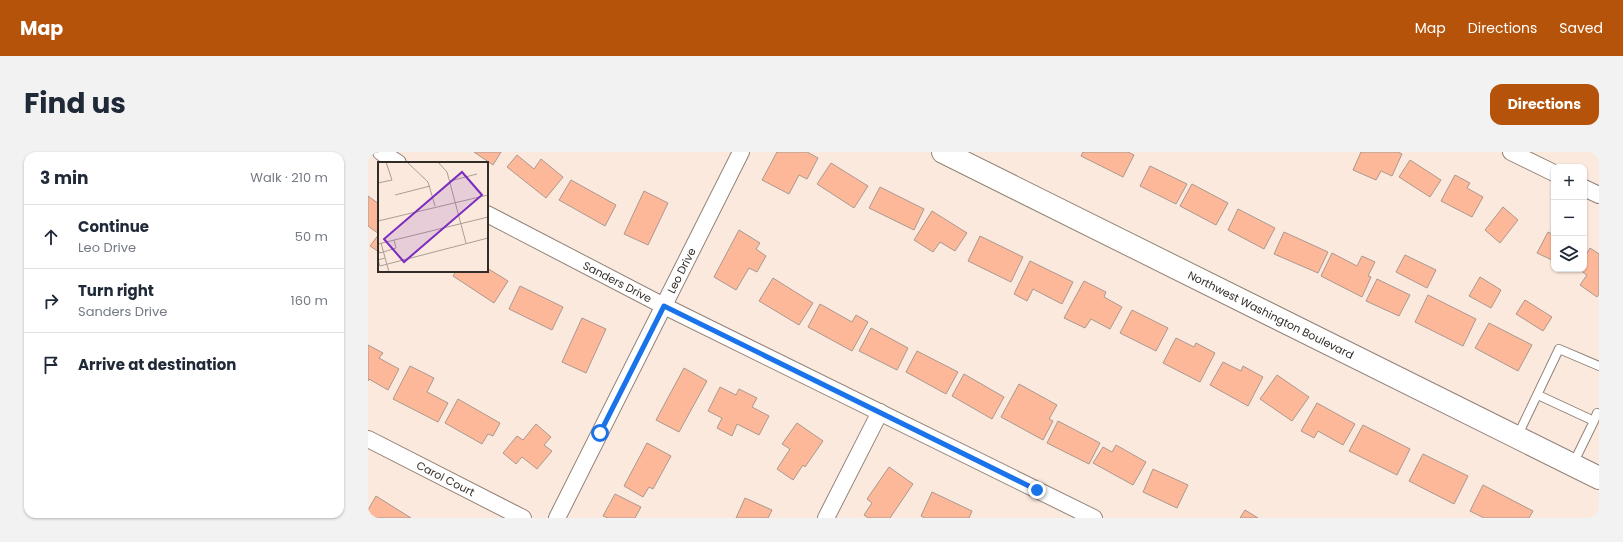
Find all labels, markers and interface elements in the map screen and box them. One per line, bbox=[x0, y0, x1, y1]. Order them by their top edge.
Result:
text: Map bbox=[20, 15, 63, 42]
text: Map bbox=[1415, 18, 1446, 38]
text: Directions bbox=[1468, 18, 1537, 38]
text: Saved bbox=[1559, 18, 1603, 38]
text: Find us bbox=[24, 84, 126, 123]
button: Directions bbox=[1490, 84, 1599, 125]
inset map bbox=[378, 162, 488, 272]
map controls bbox=[1551, 164, 1587, 272]
button: + bbox=[1551, 164, 1587, 200]
text: 3 min bbox=[40, 166, 88, 190]
text: Walk · 210 m bbox=[250, 168, 328, 187]
button: − bbox=[1551, 200, 1587, 236]
text: Continue bbox=[78, 216, 149, 237]
icon: ahead bbox=[40, 226, 62, 248]
text: 50 m bbox=[295, 227, 328, 246]
button: layers bbox=[1551, 236, 1587, 272]
text: Leo Drive bbox=[78, 238, 136, 257]
street label: Leo Drive bbox=[663, 245, 700, 296]
street label: Sanders Drive bbox=[580, 257, 655, 306]
street label: Northwest Washington Boulevard bbox=[1185, 267, 1356, 363]
text: Turn right bbox=[78, 280, 154, 301]
icon: right bbox=[40, 290, 62, 312]
text: 160 m bbox=[291, 291, 328, 310]
text: Sanders Drive bbox=[78, 302, 167, 321]
icon: arrive bbox=[40, 354, 62, 376]
text: Arrive at destination bbox=[78, 354, 236, 375]
route start bbox=[591, 424, 609, 442]
street label: Carol Court bbox=[414, 457, 477, 500]
route end bbox=[1028, 481, 1046, 499]

